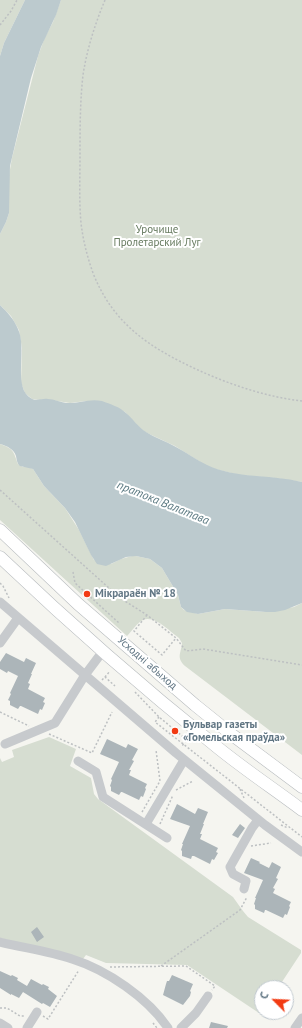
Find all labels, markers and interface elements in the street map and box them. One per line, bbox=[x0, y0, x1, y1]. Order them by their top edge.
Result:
park label: Урочище Пролетарский Луг bbox=[113, 223, 201, 249]
water label: пратока Валатава bbox=[115, 478, 211, 528]
place label: Мікрараён № 18 bbox=[95, 587, 176, 601]
marker: Мікрараён № 18 bbox=[82, 589, 92, 599]
street label: Усходні абыход bbox=[114, 633, 180, 693]
place label: Бульвар газеты «Гомельская праўда» bbox=[183, 718, 285, 744]
marker: Бульвар газеты «Гомельская праўда» bbox=[170, 726, 180, 736]
north arrow bbox=[254, 980, 294, 1020]
text: С bbox=[256, 990, 272, 1001]

